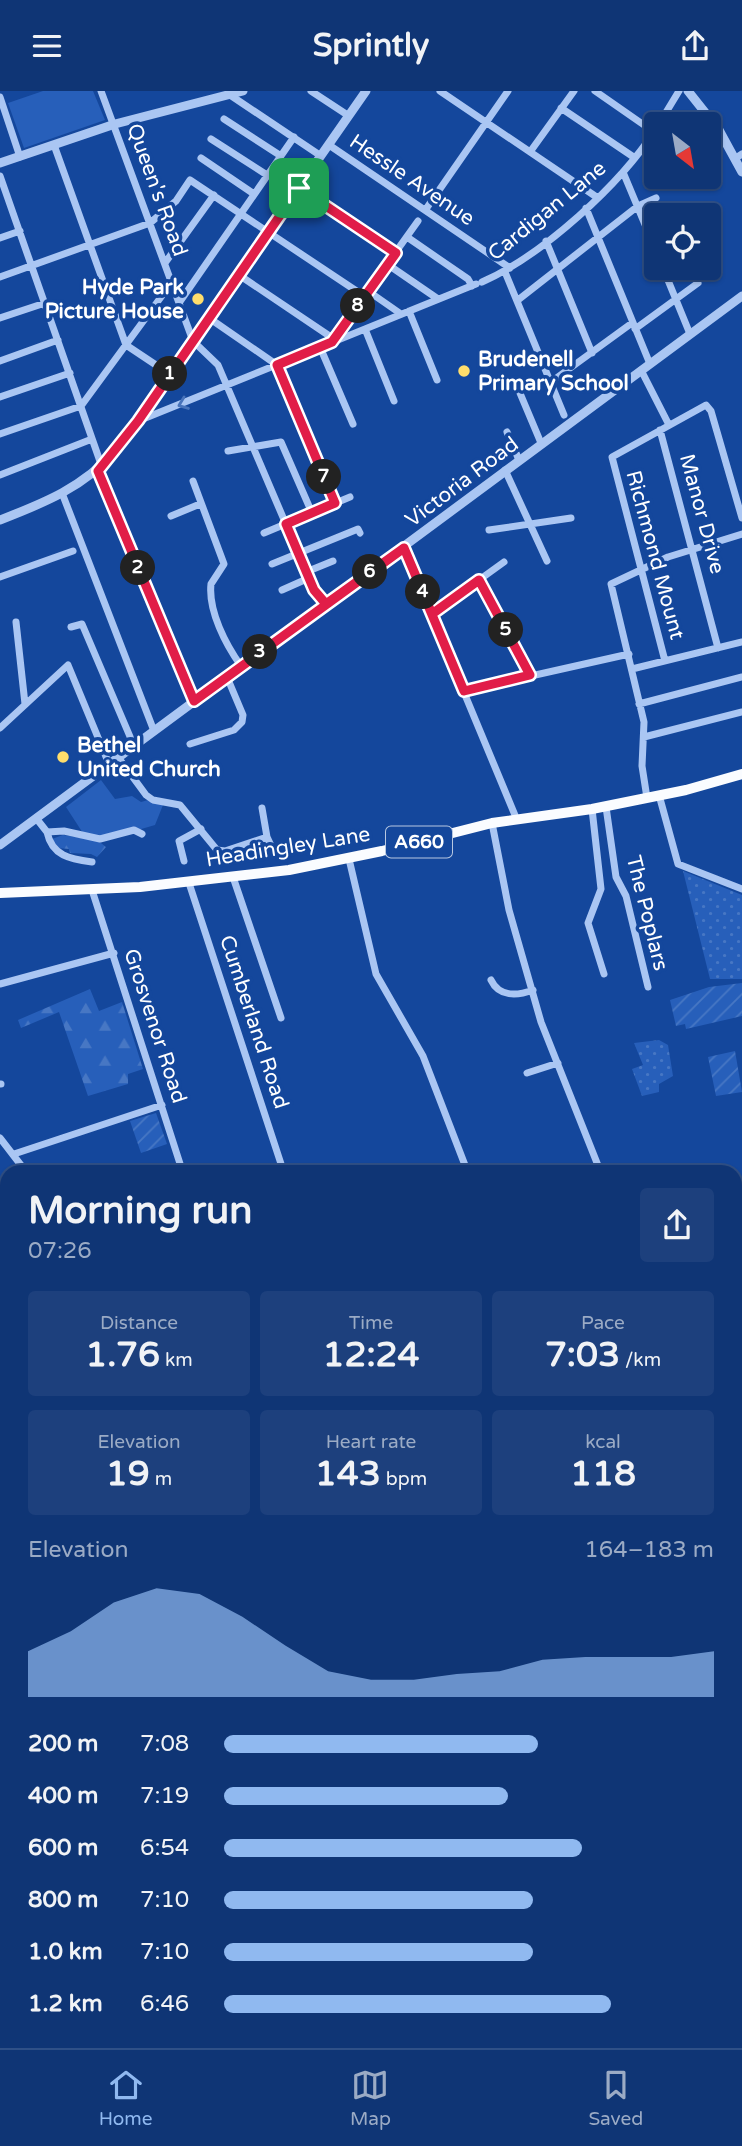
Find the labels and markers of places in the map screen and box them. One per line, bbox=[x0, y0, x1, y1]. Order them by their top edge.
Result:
pin bbox=[269, 158, 329, 218]
place label: Hyde Park Picture House bbox=[45, 275, 185, 324]
pin: 8 bbox=[340, 289, 376, 323]
marker: Hyde Park Picture House bbox=[190, 291, 206, 307]
place label: Brudenell Primary School bbox=[478, 347, 629, 396]
pin: 1 bbox=[152, 357, 188, 391]
marker: Brudenell Primary School bbox=[456, 363, 472, 379]
pin: 7 bbox=[306, 459, 342, 495]
pin: 2 bbox=[120, 551, 156, 585]
pin: 6 bbox=[352, 554, 388, 589]
pin: 4 bbox=[406, 575, 440, 609]
pin: 5 bbox=[489, 613, 524, 647]
pin: 3 bbox=[243, 635, 278, 669]
place label: Bethel United Church bbox=[77, 733, 221, 782]
marker: Bethel United Church bbox=[55, 749, 71, 765]

